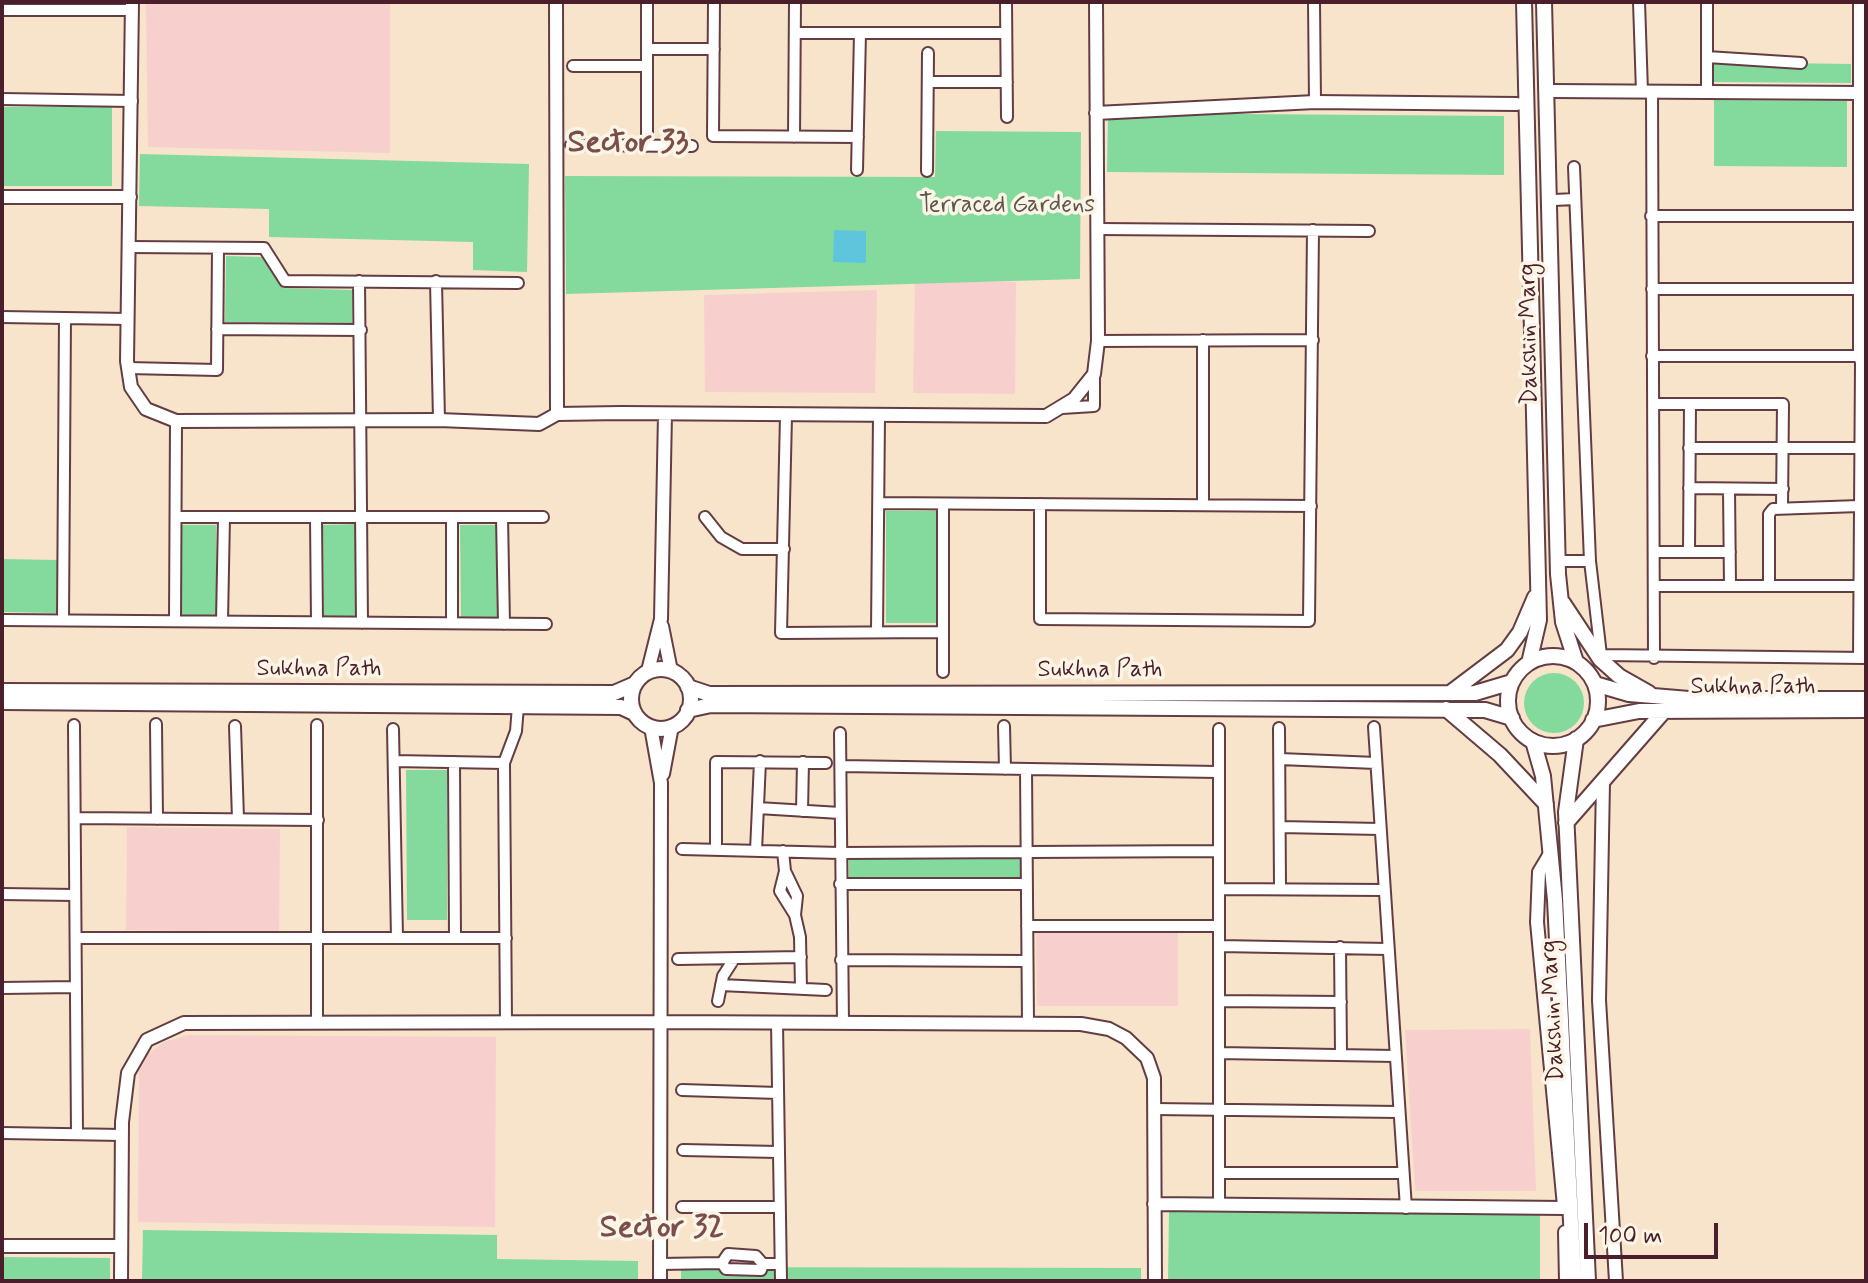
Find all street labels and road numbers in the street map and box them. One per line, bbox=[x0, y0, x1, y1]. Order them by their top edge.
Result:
street label: Dakshin Marg bbox=[1514, 263, 1546, 405]
street label: Sukhna Path bbox=[257, 656, 381, 684]
street label: Sukhna Path bbox=[1038, 657, 1162, 685]
street label: Sukhna Path bbox=[1691, 674, 1815, 702]
street label: Dakshin Marg bbox=[1536, 939, 1572, 1083]

